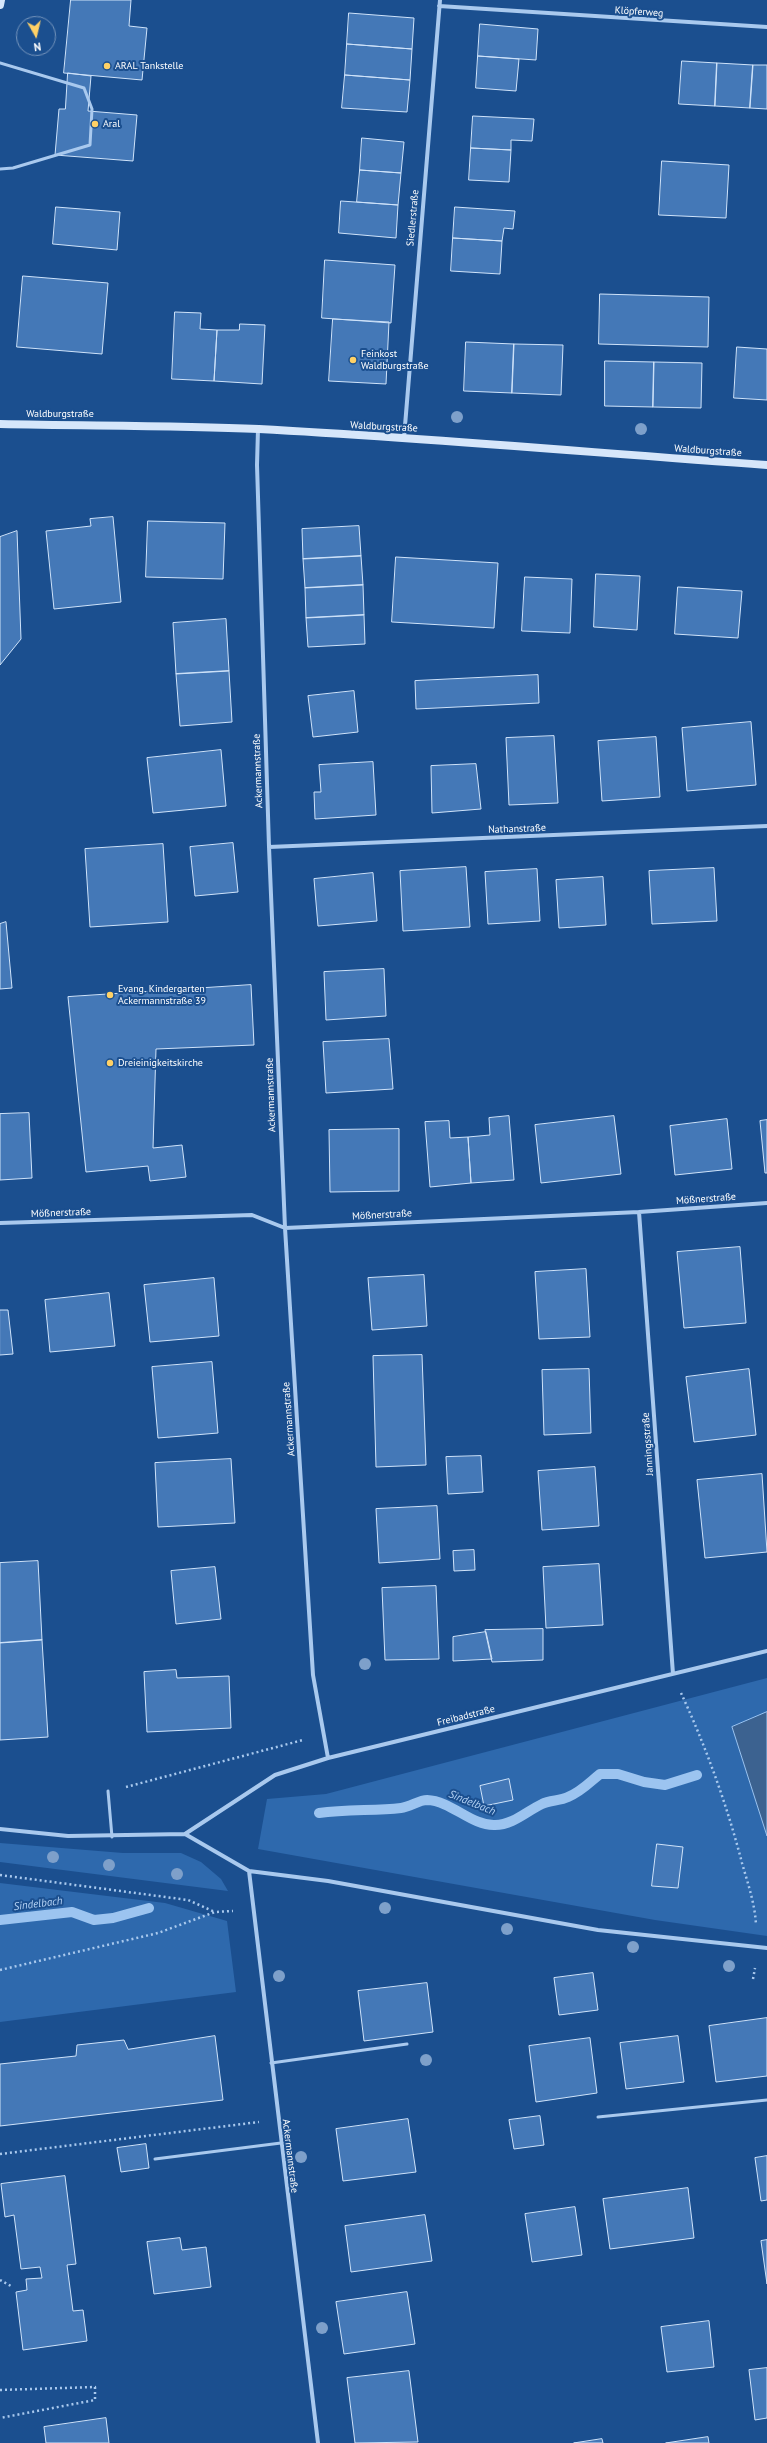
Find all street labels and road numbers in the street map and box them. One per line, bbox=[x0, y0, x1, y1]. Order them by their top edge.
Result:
street label: Klöpferweg bbox=[614, 4, 664, 20]
street label: Siedlerstraße bbox=[405, 189, 421, 247]
street label: Waldburgstraße bbox=[26, 408, 94, 420]
street label: Waldburgstraße bbox=[350, 419, 418, 435]
street label: Waldburgstraße bbox=[674, 443, 742, 459]
street label: Ackermannstraße bbox=[251, 734, 265, 808]
street label: Nathanstraße bbox=[488, 822, 546, 836]
street label: Ackermannstraße bbox=[264, 1058, 278, 1132]
street label: Mößnerstraße bbox=[676, 1191, 736, 1207]
street label: Mößnerstraße bbox=[31, 1206, 91, 1220]
street label: Mößnerstraße bbox=[352, 1207, 412, 1223]
street label: Ackermannstraße bbox=[280, 1381, 298, 1457]
street label: Janningsstraße bbox=[640, 1412, 656, 1476]
street label: Freibadstraße bbox=[436, 1703, 496, 1729]
street label: Ackermannstraße bbox=[280, 2118, 300, 2194]

